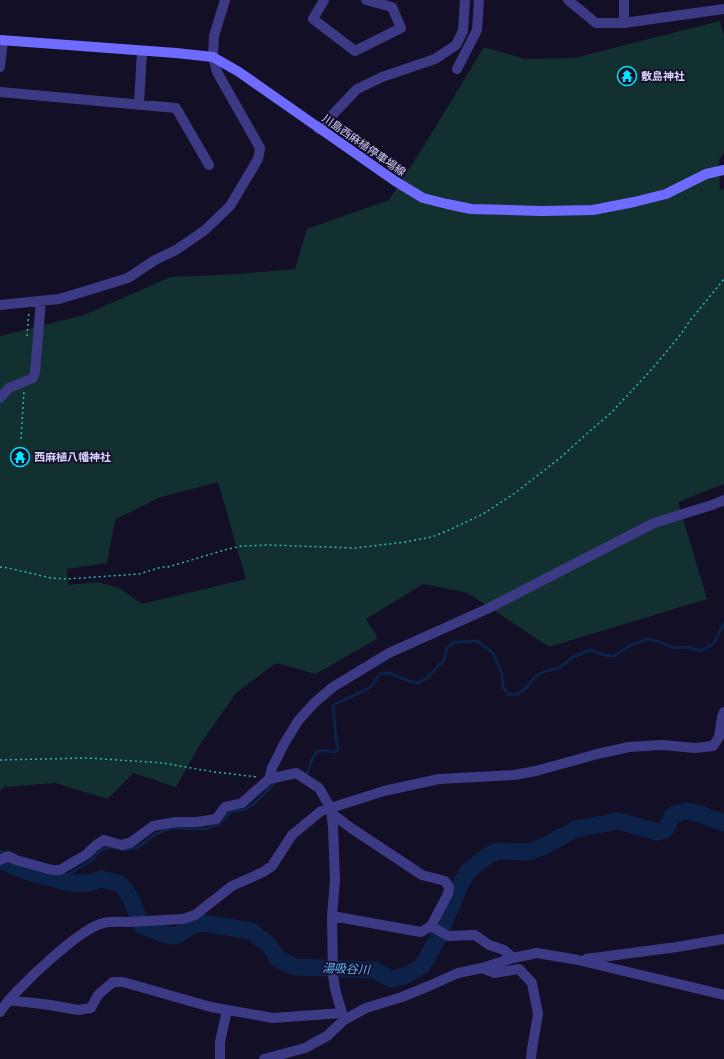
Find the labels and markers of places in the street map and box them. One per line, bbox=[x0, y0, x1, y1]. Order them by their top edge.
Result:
temple icon: 敷島神社 bbox=[616, 65, 638, 87]
place label: 敷島神社 bbox=[641, 70, 685, 82]
temple icon: 西麻植八幡神社 bbox=[9, 446, 31, 468]
place label: 西麻植八幡神社 bbox=[34, 451, 111, 463]

